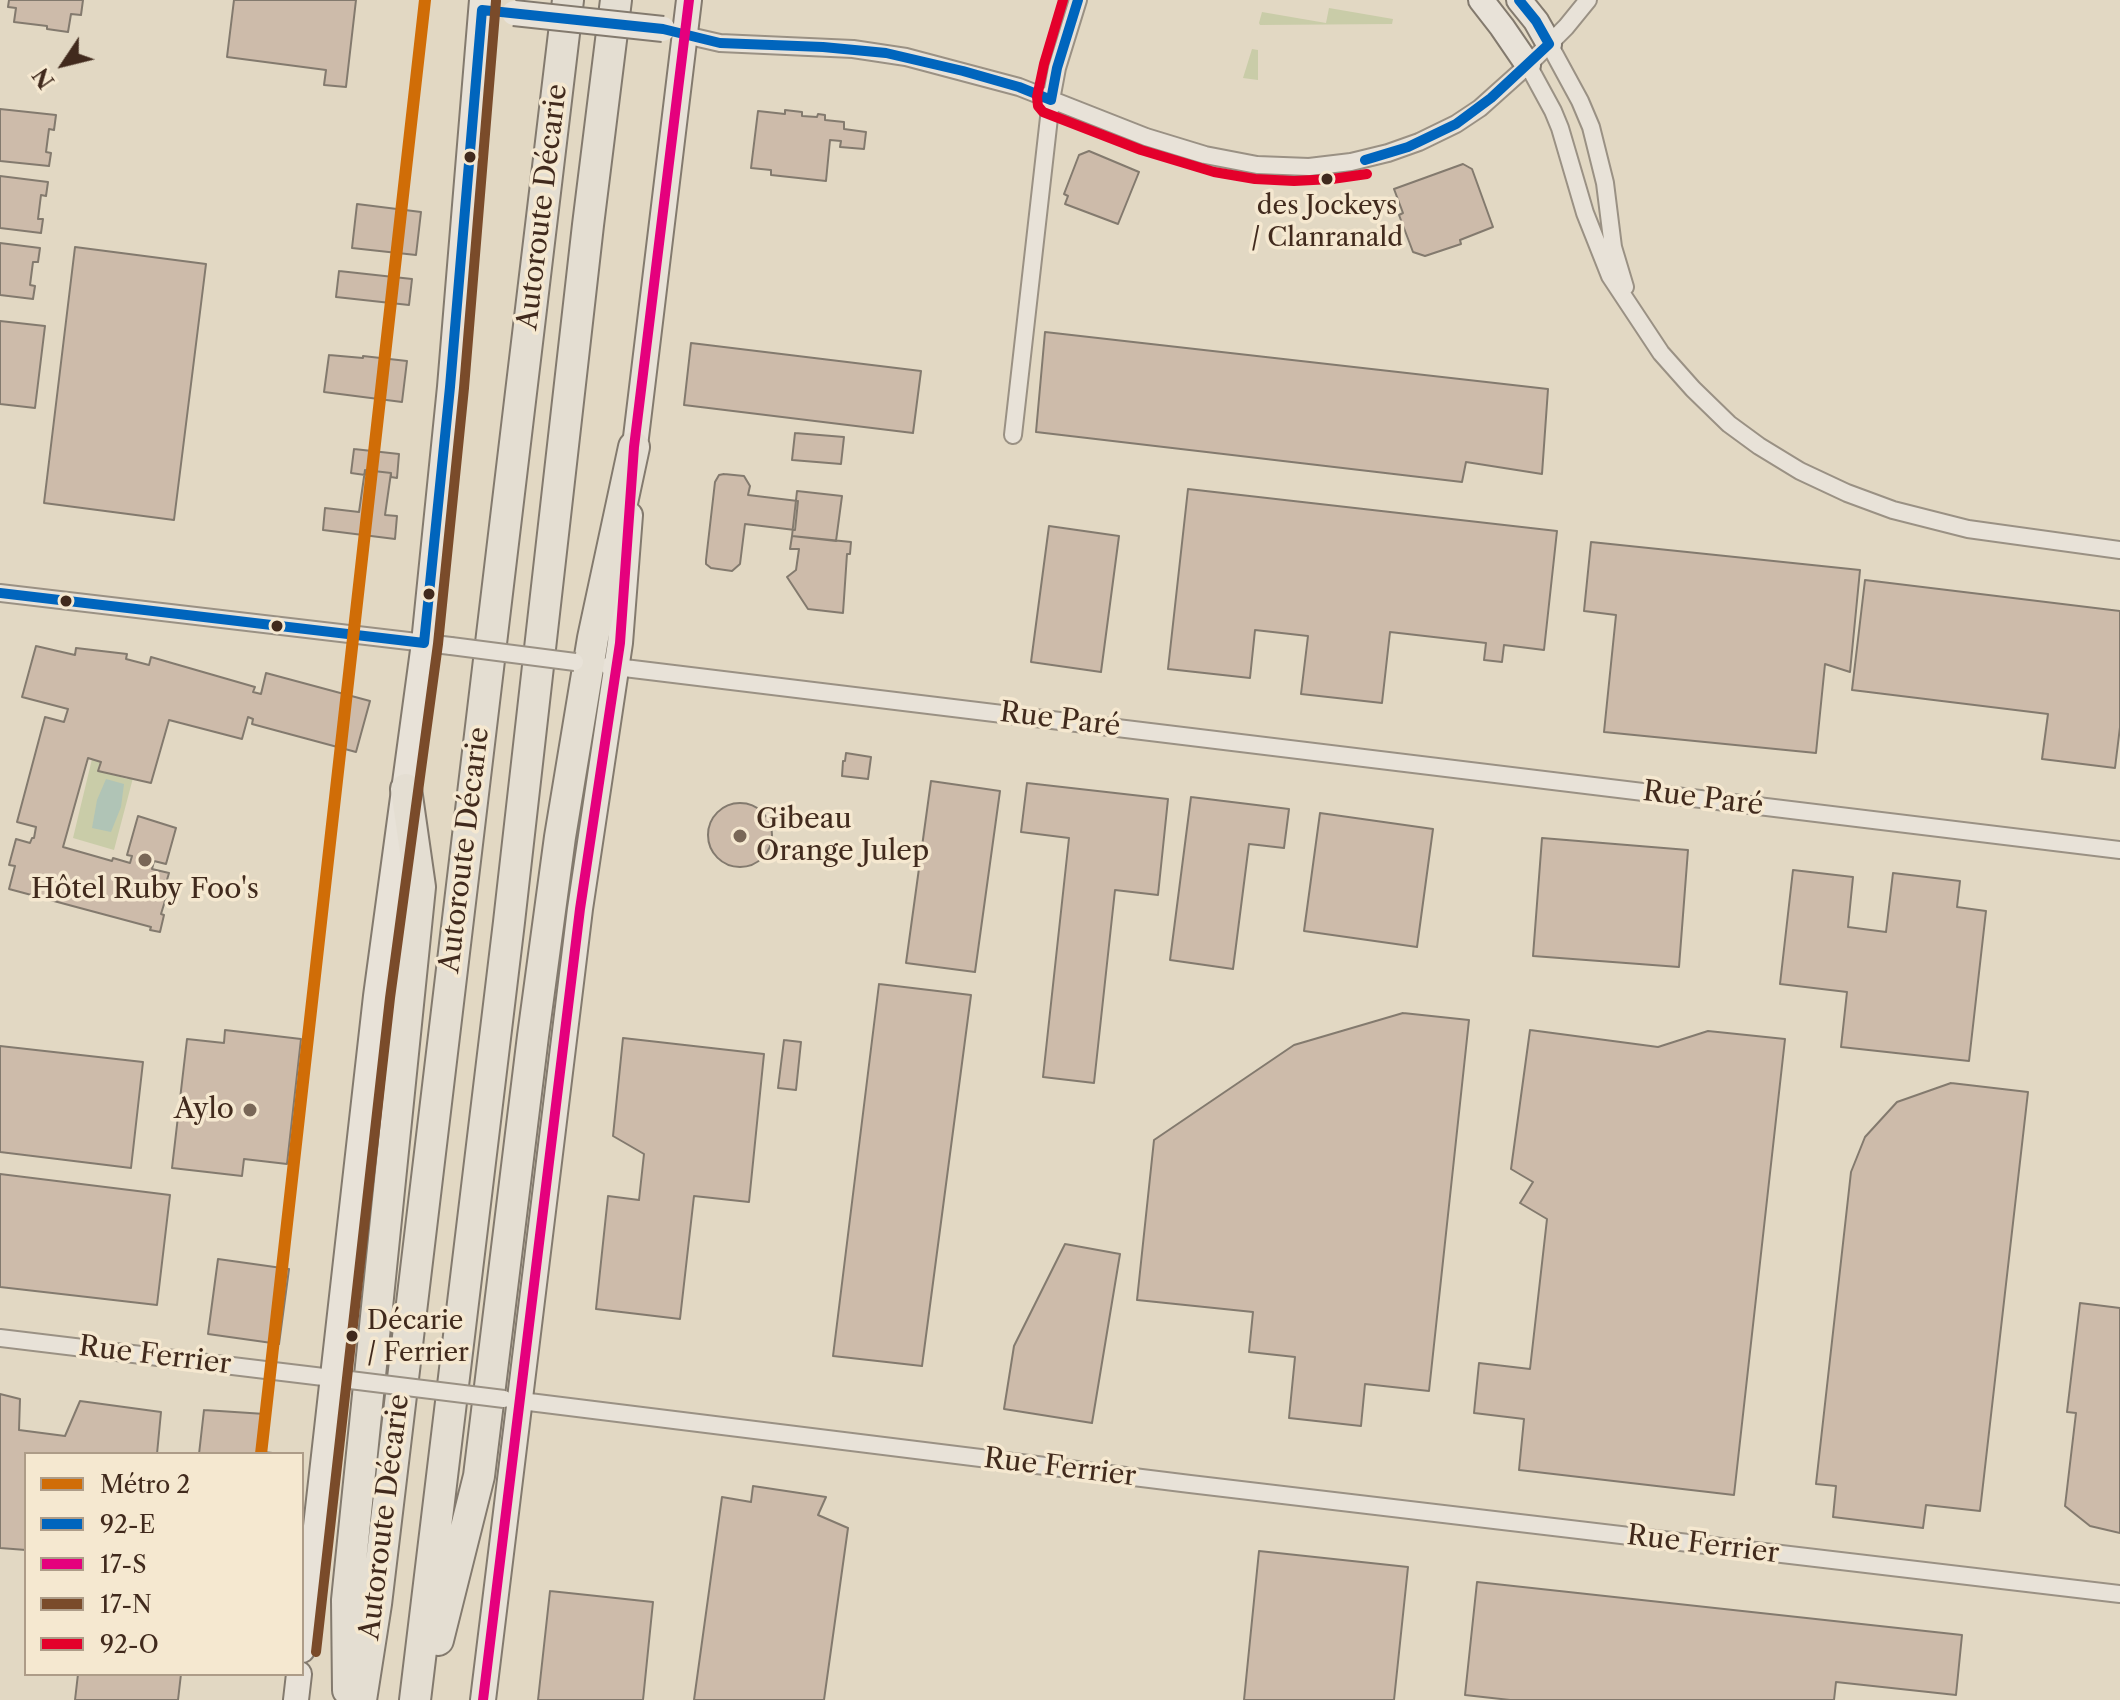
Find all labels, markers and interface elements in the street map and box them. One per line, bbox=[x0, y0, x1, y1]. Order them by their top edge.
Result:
north arrow bbox=[24, 24, 104, 104]
text: N bbox=[27, 62, 60, 94]
street label: Autoroute Décarie bbox=[511, 82, 575, 332]
unlabelled marker bbox=[462, 149, 478, 165]
marker: des Jockeys / Clanranald bbox=[1319, 171, 1335, 187]
place label: des Jockeys / Clanranald bbox=[1251, 190, 1403, 252]
unlabelled marker bbox=[421, 586, 437, 602]
unlabelled marker bbox=[58, 593, 74, 609]
unlabelled marker bbox=[269, 618, 285, 634]
street label: Rue Paré bbox=[998, 696, 1122, 744]
street label: Autoroute Décarie bbox=[433, 725, 497, 975]
street label: Rue Paré bbox=[1641, 775, 1765, 823]
place label: Gibeau Orange Julep bbox=[756, 803, 929, 869]
marker: Gibeau Orange Julep bbox=[731, 827, 749, 845]
marker: Hôtel Ruby Foo's bbox=[136, 851, 154, 869]
place label: Hôtel Ruby Foo's bbox=[31, 873, 259, 907]
place label: Aylo bbox=[174, 1093, 234, 1127]
marker: Aylo bbox=[241, 1101, 259, 1119]
place label: Décarie / Ferrier bbox=[367, 1305, 469, 1366]
marker: Décarie / Ferrier bbox=[344, 1328, 360, 1344]
street label: Rue Ferrier bbox=[77, 1330, 233, 1382]
street label: Autoroute Décarie bbox=[353, 1392, 417, 1642]
street label: Rue Ferrier bbox=[982, 1442, 1138, 1494]
legend bbox=[24, 1452, 304, 1676]
text: Métro 2 bbox=[100, 1470, 190, 1499]
text: 92-E bbox=[100, 1510, 155, 1539]
street label: Rue Ferrier bbox=[1625, 1519, 1781, 1571]
text: 17-S bbox=[100, 1550, 147, 1579]
text: 17-N bbox=[100, 1590, 152, 1619]
text: 92-O bbox=[100, 1630, 159, 1659]

